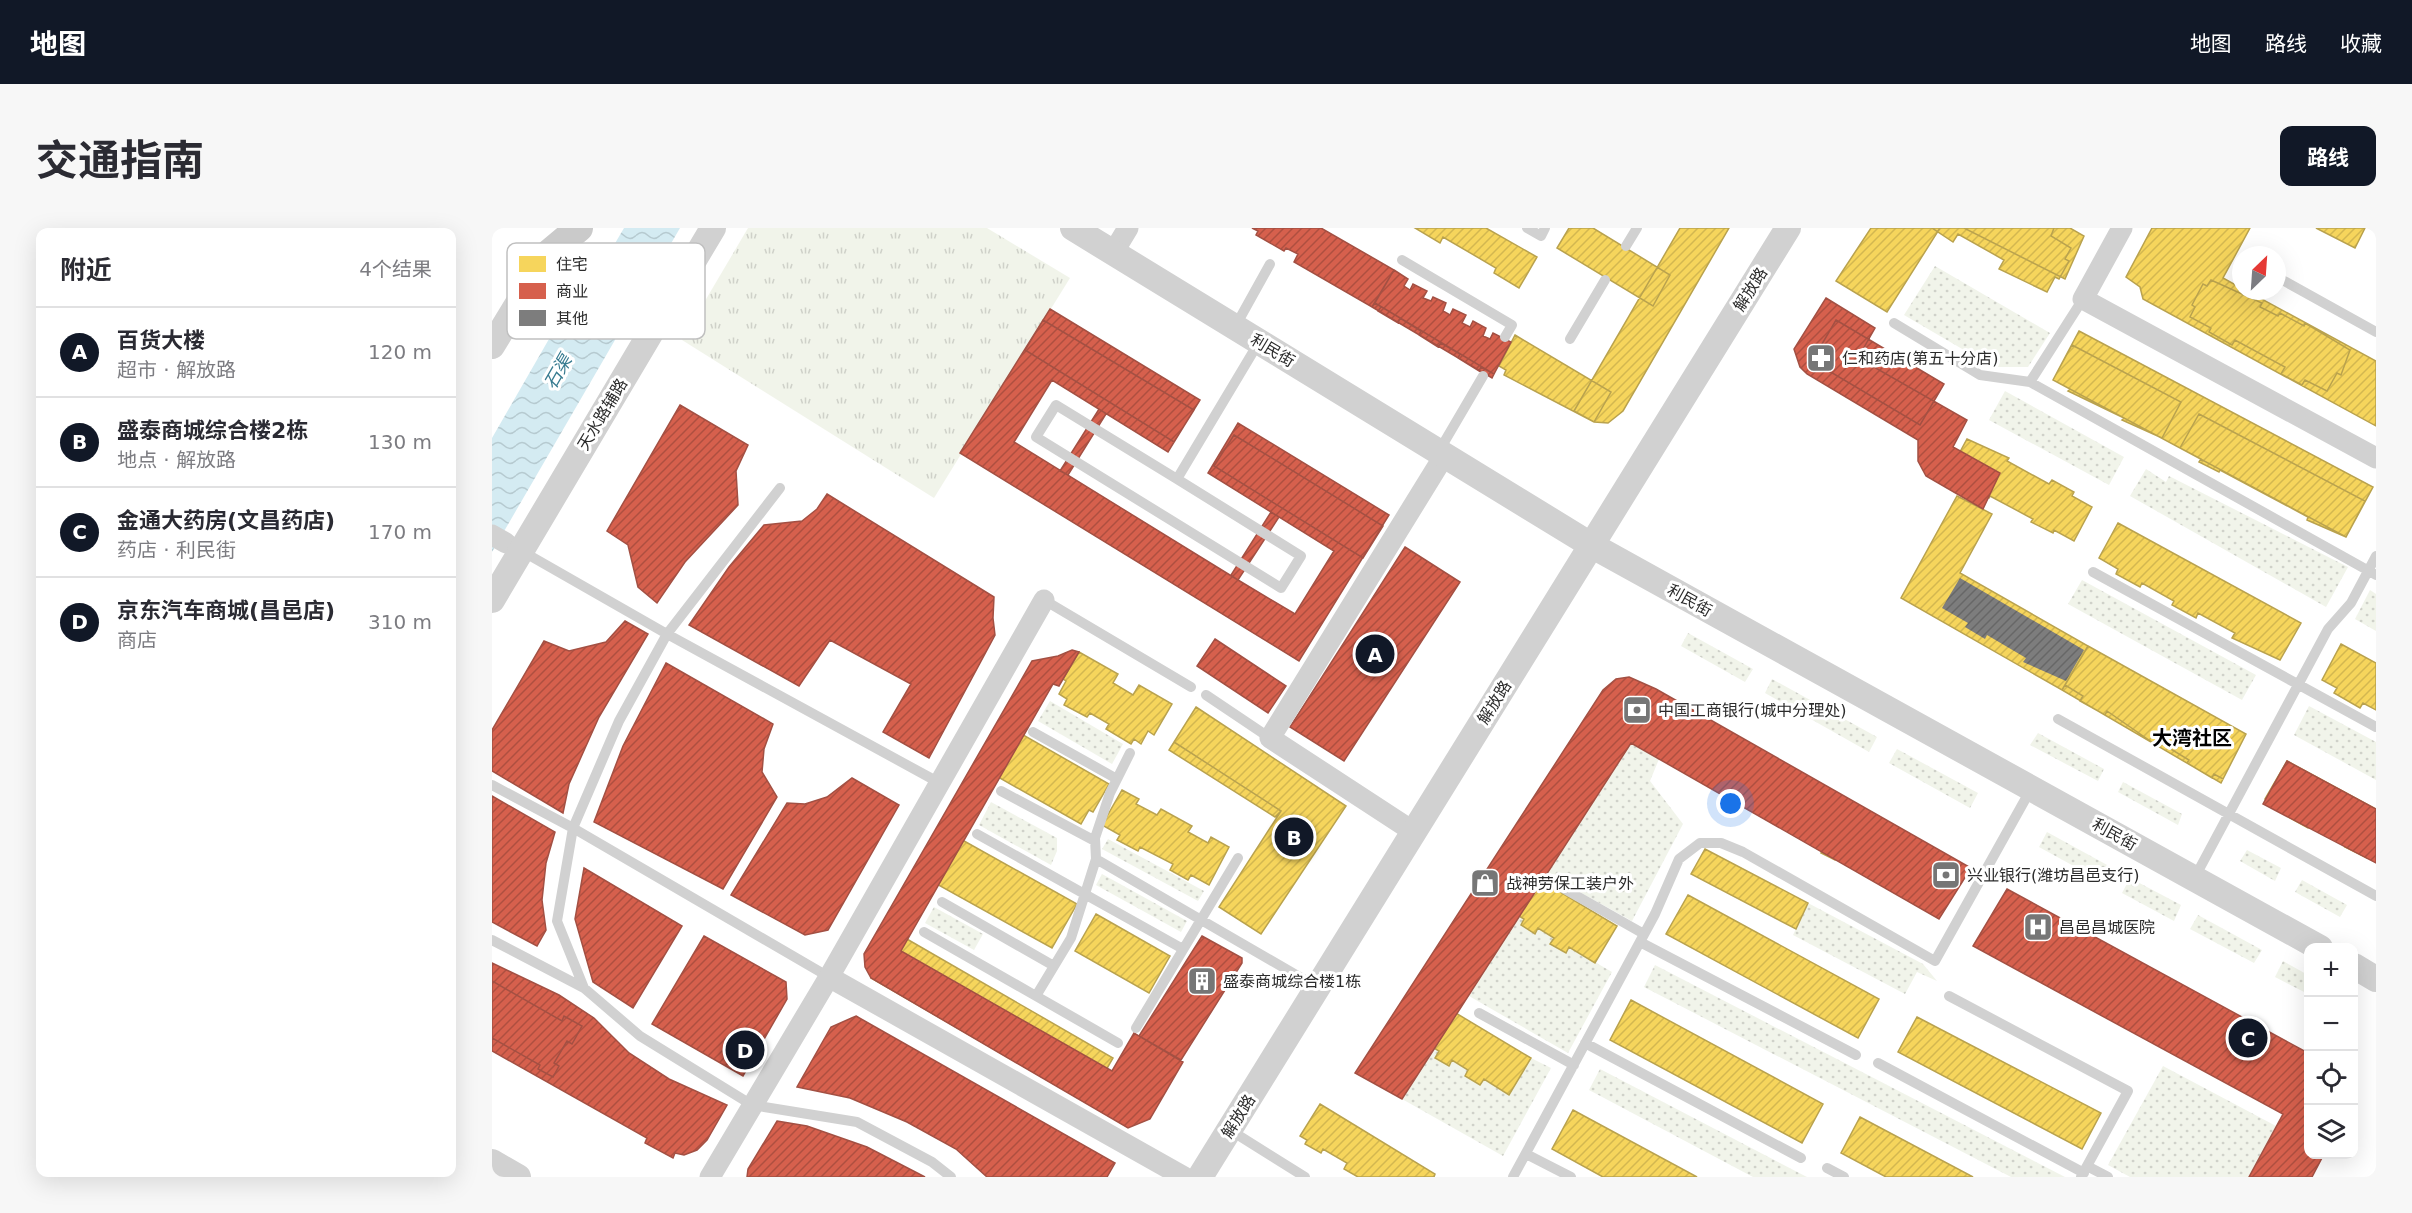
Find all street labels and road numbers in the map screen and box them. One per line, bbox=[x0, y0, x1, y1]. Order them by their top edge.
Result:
street label: 解放路 bbox=[1730, 264, 1771, 315]
street label: 利民街 bbox=[1247, 330, 1298, 371]
street label: 天水路辅路 bbox=[574, 375, 631, 453]
street label: 利民街 bbox=[1664, 580, 1715, 620]
street label: 解放路 bbox=[1474, 677, 1515, 728]
street label: 利民街 bbox=[2089, 814, 2140, 854]
street label: 解放路 bbox=[1218, 1091, 1259, 1142]

